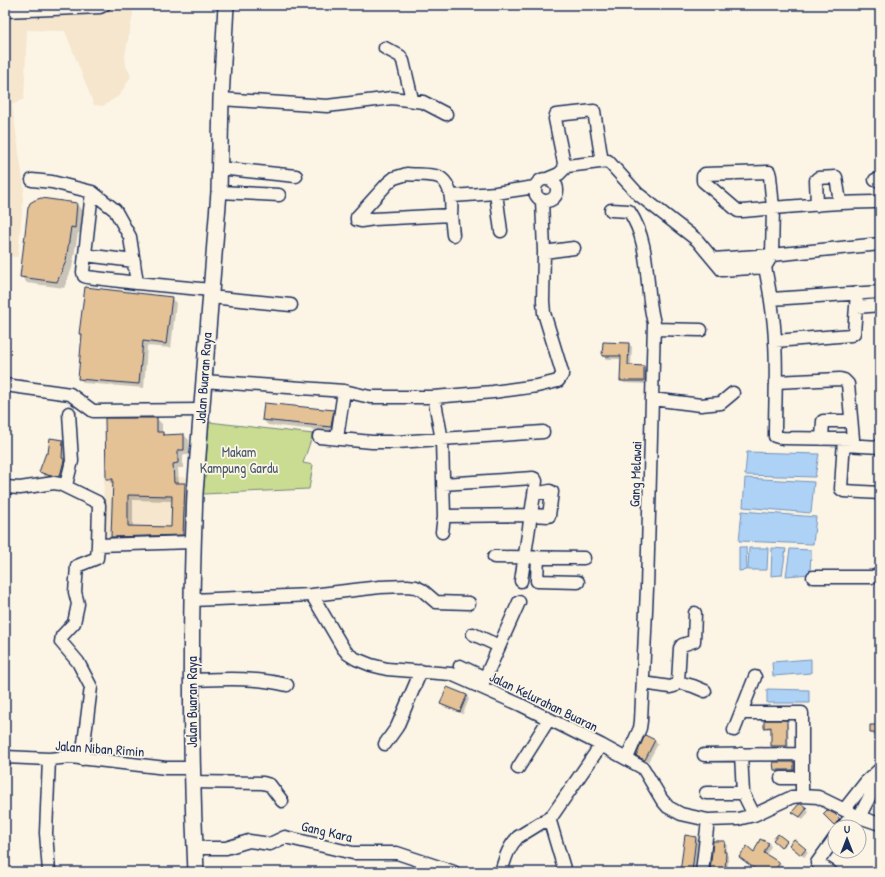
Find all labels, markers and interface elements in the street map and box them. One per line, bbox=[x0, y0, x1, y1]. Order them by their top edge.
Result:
street label: Jalan Buaran Raya bbox=[190, 331, 217, 424]
street label: Gang Melawai bbox=[624, 441, 647, 507]
park label: Makam Kampung Gardu bbox=[200, 442, 279, 478]
street label: Jalan Buaran Raya bbox=[182, 656, 202, 748]
street label: Jalan Kelurahan Buaran bbox=[486, 666, 602, 736]
street label: Jalan Niban Rimin bbox=[55, 735, 145, 761]
street label: Gang Kara bbox=[299, 816, 355, 847]
north arrow bbox=[827, 819, 867, 859]
text: U bbox=[844, 822, 850, 836]

